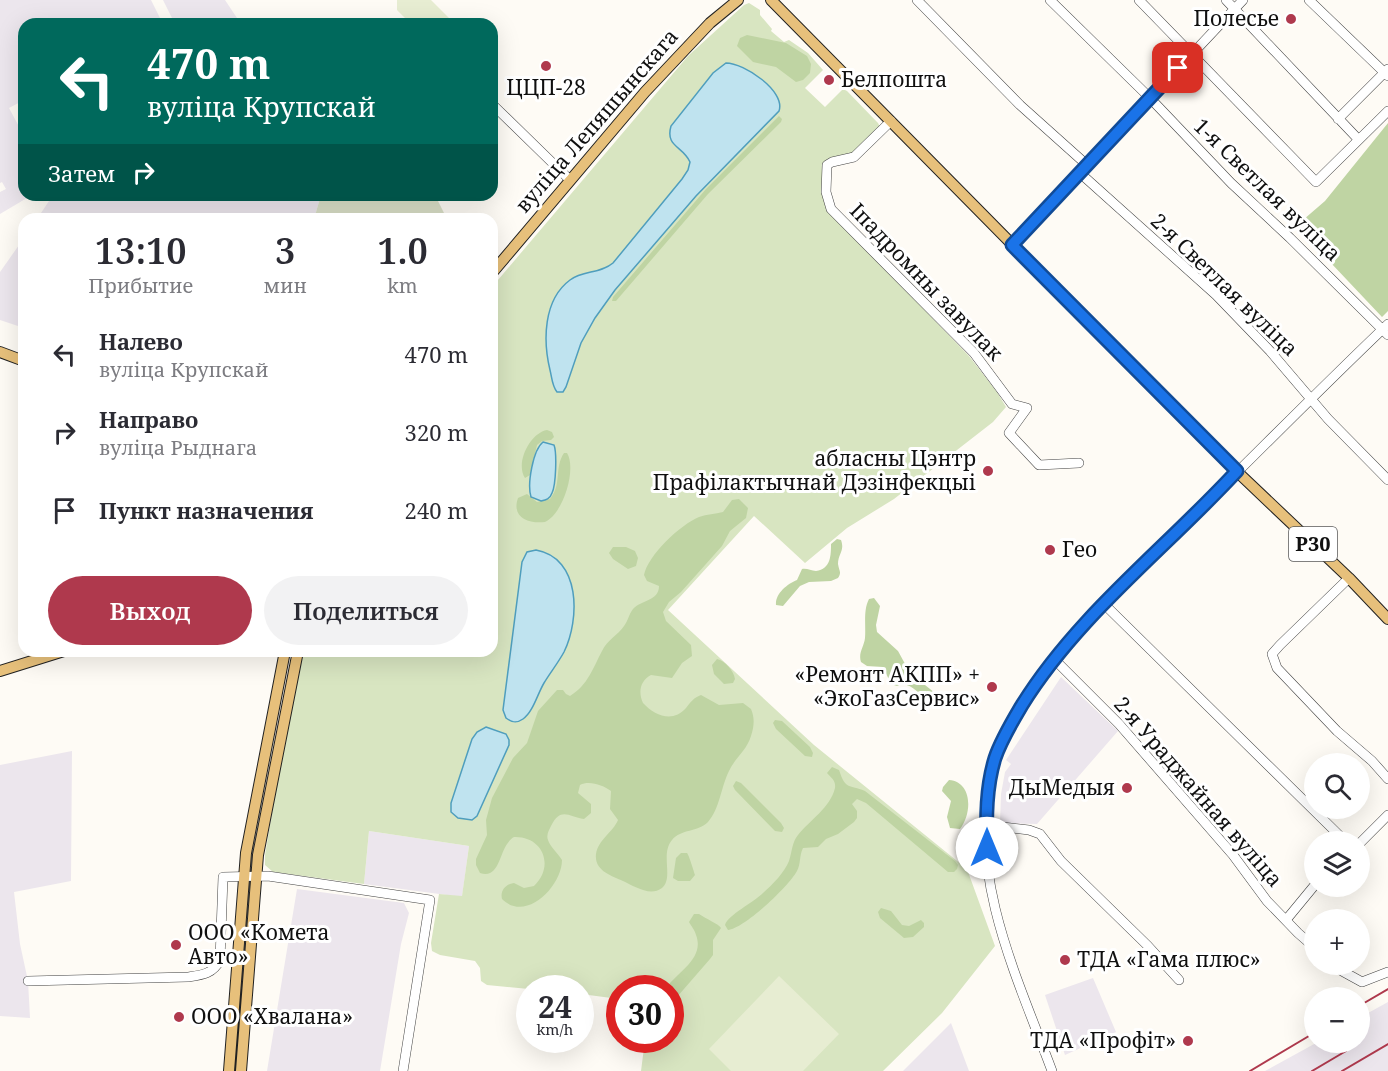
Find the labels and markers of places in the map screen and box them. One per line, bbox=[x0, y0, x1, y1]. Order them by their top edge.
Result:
place label: Полесье bbox=[1193, 4, 1279, 32]
marker: Полесье bbox=[1284, 12, 1298, 26]
pin bbox=[1152, 42, 1203, 93]
marker: ЦЦП-28 bbox=[539, 59, 553, 73]
place label: Белпошта bbox=[841, 65, 947, 93]
place label: ЦЦП-28 bbox=[506, 73, 586, 101]
marker: Белпошта bbox=[822, 73, 836, 87]
place label: абласны Цэнтр Прафілактычнай Дэзінфекцыі bbox=[653, 444, 976, 496]
marker: абласны Цэнтр Прафілактычнай Дэзінфекцыі bbox=[981, 464, 995, 478]
place label: Гео bbox=[1062, 535, 1097, 563]
marker: Гео bbox=[1043, 543, 1057, 557]
place label: «Ремонт АКПП» + «ЭкоГазСервис» bbox=[794, 660, 980, 712]
marker: «Ремонт АКПП» + «ЭкоГазСервис» bbox=[985, 680, 999, 694]
place label: ДыМедыя bbox=[1009, 773, 1115, 801]
marker: ДыМедыя bbox=[1120, 781, 1134, 795]
place label: ООО «Комета Авто» bbox=[188, 918, 329, 970]
marker: ООО «Комета Авто» bbox=[169, 938, 183, 952]
place label: ТДА «Гама плюс» bbox=[1077, 945, 1261, 973]
marker: ТДА «Гама плюс» bbox=[1058, 953, 1072, 967]
place label: ООО «Хвалана» bbox=[191, 1002, 353, 1030]
marker: ООО «Хвалана» bbox=[172, 1010, 186, 1024]
place label: ТДА «Профіт» bbox=[1030, 1026, 1176, 1054]
marker: ТДА «Профіт» bbox=[1181, 1034, 1195, 1048]

